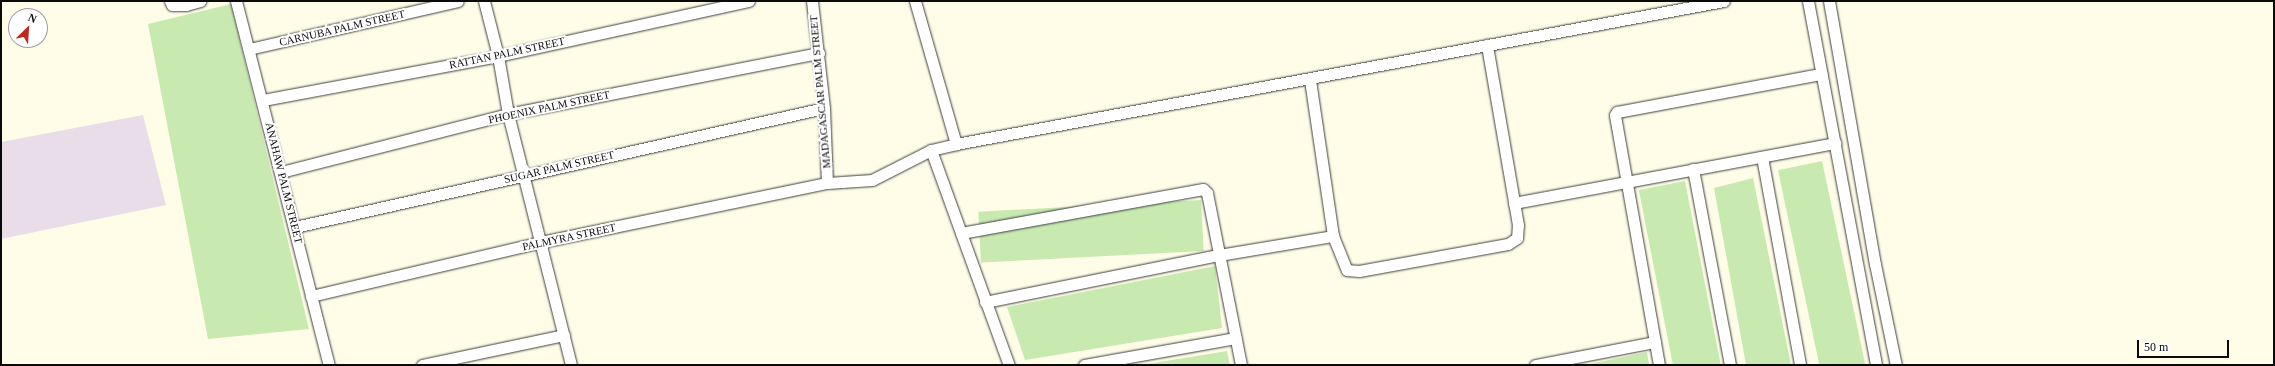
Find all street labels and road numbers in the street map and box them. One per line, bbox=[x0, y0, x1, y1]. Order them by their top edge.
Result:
street label: CARNUBA PALM STREET bbox=[278, 7, 406, 49]
street label: MADAGASCAR PALM STREET bbox=[807, 15, 833, 169]
street label: RATTAN PALM STREET bbox=[448, 34, 566, 72]
street label: PHOENIX PALM STREET bbox=[487, 88, 611, 126]
street label: ANAHAW PALM STREET bbox=[263, 121, 305, 245]
street label: SUGAR PALM STREET bbox=[503, 148, 615, 186]
street label: PALMYRA STREET bbox=[521, 221, 617, 253]

